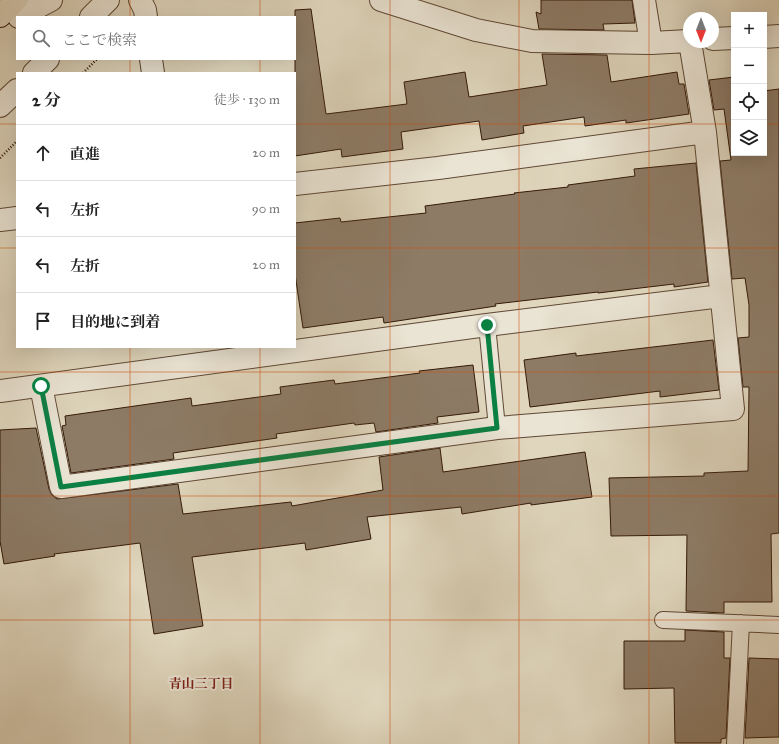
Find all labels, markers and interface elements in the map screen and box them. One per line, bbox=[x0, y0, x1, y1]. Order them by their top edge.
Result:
north arrow bbox=[683, 12, 719, 48]
map controls bbox=[731, 12, 767, 156]
button: + bbox=[731, 12, 767, 48]
search box bbox=[16, 16, 296, 60]
icon: search bbox=[30, 27, 52, 49]
text: ここで検索 bbox=[62, 31, 137, 49]
button: − bbox=[731, 48, 767, 84]
button: locate bbox=[731, 84, 767, 120]
text: 2 分 bbox=[32, 90, 61, 111]
text: 徒歩 · 130 m bbox=[214, 92, 280, 108]
button: layers bbox=[731, 120, 767, 156]
icon: ahead bbox=[32, 142, 54, 164]
text: 直進 bbox=[70, 145, 100, 163]
text: 20 m bbox=[252, 145, 280, 161]
icon: left bbox=[32, 198, 54, 220]
text: 左折 bbox=[70, 201, 100, 219]
text: 90 m bbox=[252, 201, 280, 217]
icon: left bbox=[32, 254, 54, 276]
text: 左折 bbox=[70, 257, 100, 275]
text: 20 m bbox=[252, 257, 280, 273]
icon: arrive bbox=[32, 310, 54, 332]
text: 目的地に到着 bbox=[70, 313, 160, 331]
route end bbox=[478, 316, 496, 334]
route start bbox=[32, 377, 50, 395]
district label: 青山三丁目 bbox=[168, 676, 234, 692]

